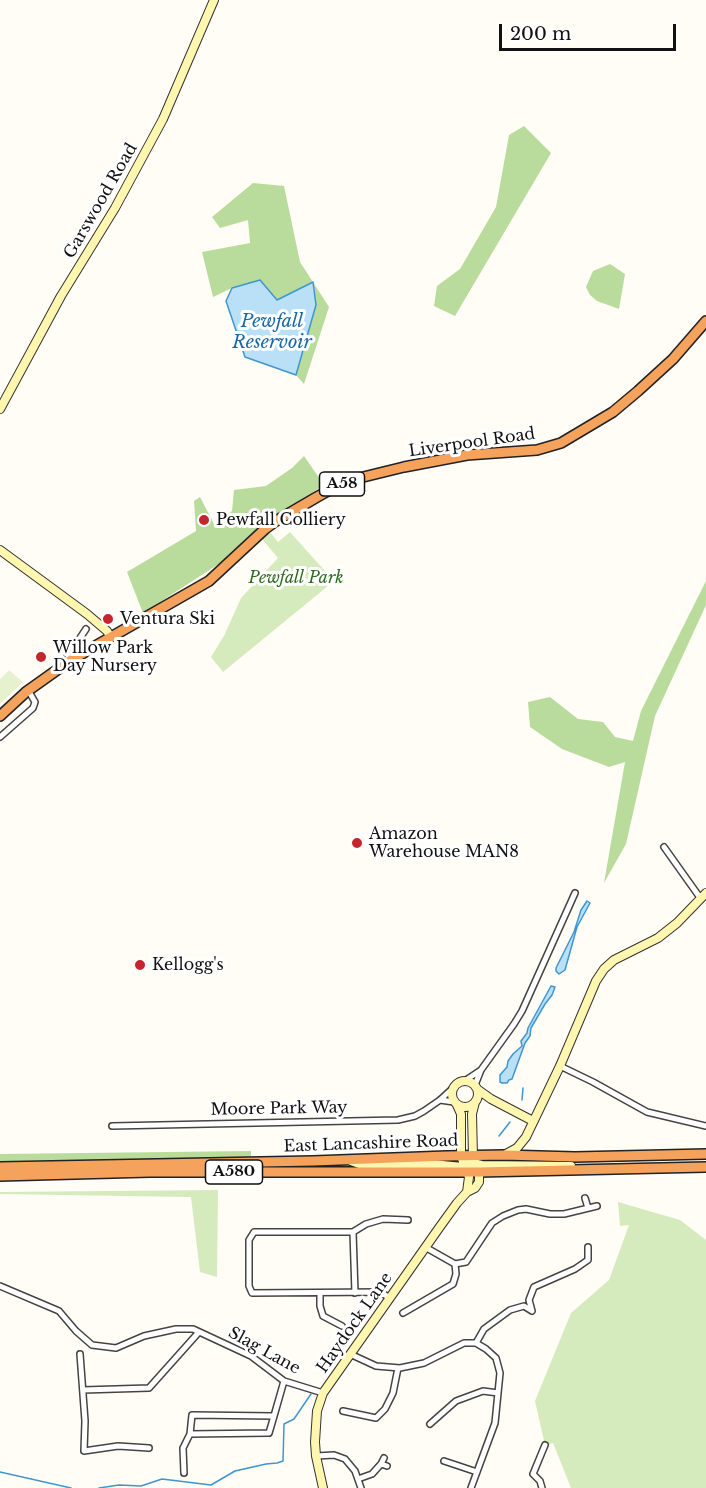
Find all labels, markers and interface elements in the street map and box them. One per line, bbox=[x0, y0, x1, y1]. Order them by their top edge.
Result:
scale bar bbox=[502, 12, 679, 50]
text: 200 m bbox=[510, 23, 571, 45]
street label: Garswood Road bbox=[60, 140, 142, 262]
water label: Pewfall Reservoir bbox=[232, 311, 312, 354]
street label: Liverpool Road bbox=[408, 425, 536, 461]
road number: A58 bbox=[320, 472, 364, 496]
place label: Pewfall Colliery bbox=[216, 510, 346, 530]
marker: Pewfall Colliery bbox=[197, 513, 211, 527]
park label: Pewfall Park bbox=[249, 568, 343, 588]
place label: Ventura Ski bbox=[120, 609, 215, 629]
marker: Ventura Ski bbox=[101, 612, 115, 626]
place label: Willow Park Day Nursery bbox=[53, 638, 157, 676]
marker: Willow Park Day Nursery bbox=[34, 650, 48, 664]
place label: Amazon Warehouse MAN8 bbox=[369, 824, 519, 862]
marker: Amazon Warehouse MAN8 bbox=[350, 836, 364, 850]
place label: Kellogg's bbox=[152, 955, 224, 975]
marker: Kellogg's bbox=[133, 958, 147, 972]
street label: Moore Park Way bbox=[210, 1098, 348, 1120]
street label: East Lancashire Road bbox=[283, 1131, 459, 1157]
road number: A580 bbox=[206, 1160, 262, 1184]
street label: Haydock Lane bbox=[313, 1269, 397, 1377]
street label: Slag Lane bbox=[225, 1323, 303, 1379]

